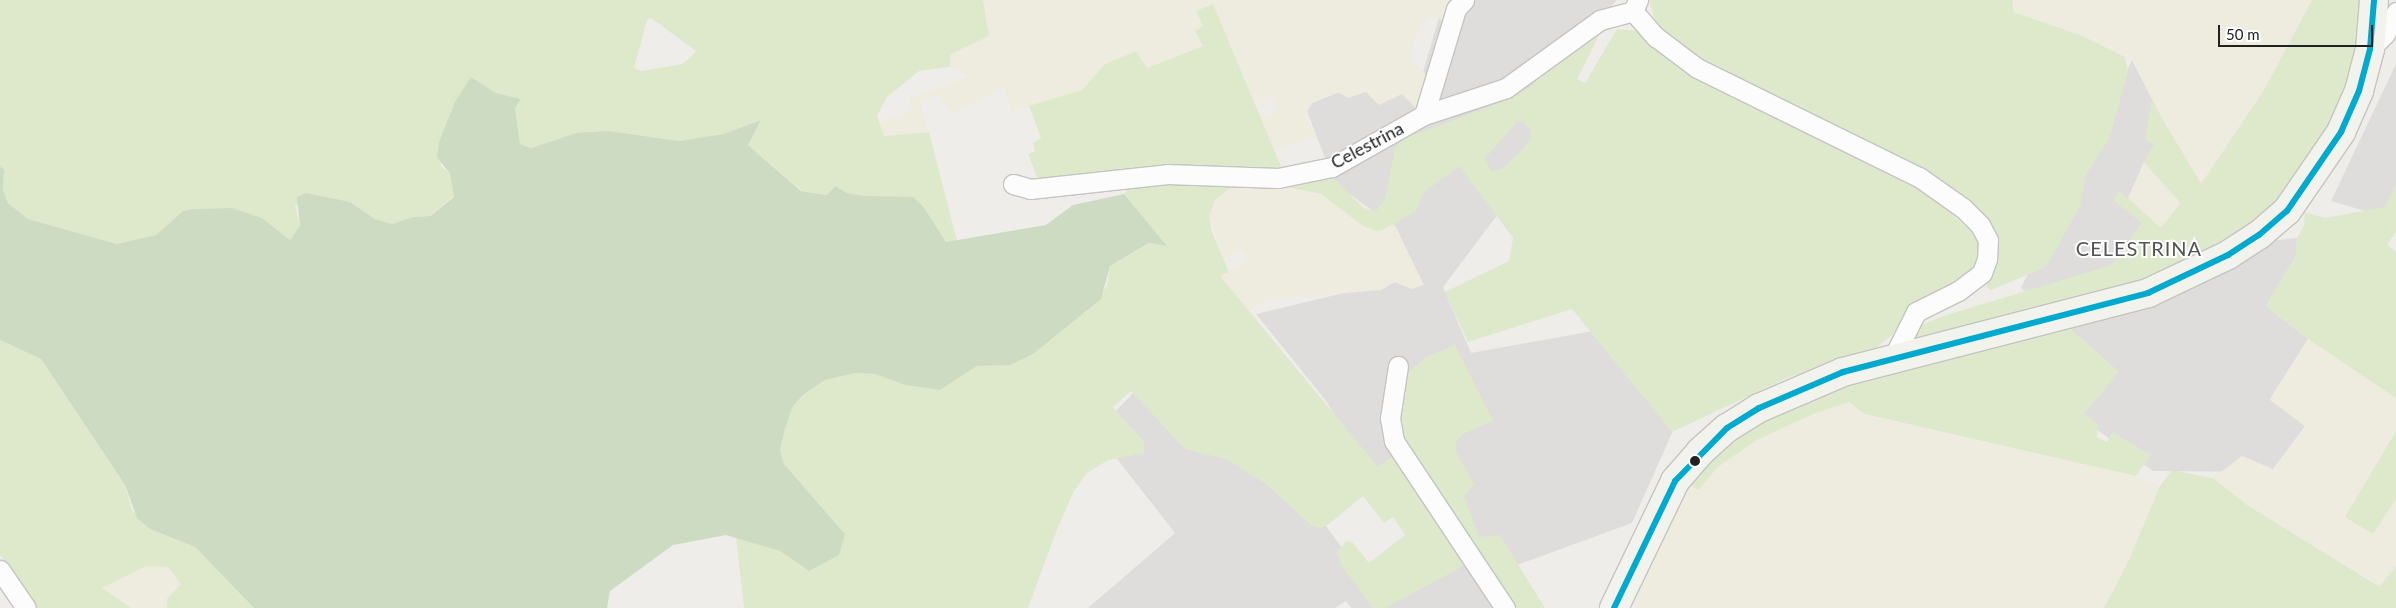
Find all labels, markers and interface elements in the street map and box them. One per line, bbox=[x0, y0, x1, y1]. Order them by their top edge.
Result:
scale bar bbox=[2221, 15, 2376, 47]
text: 50 m bbox=[2226, 25, 2260, 43]
street label: Celestrina bbox=[1327, 117, 1407, 173]
district label: CELESTRINA bbox=[2075, 236, 2203, 260]
unlabelled marker bbox=[1690, 456, 1700, 466]

